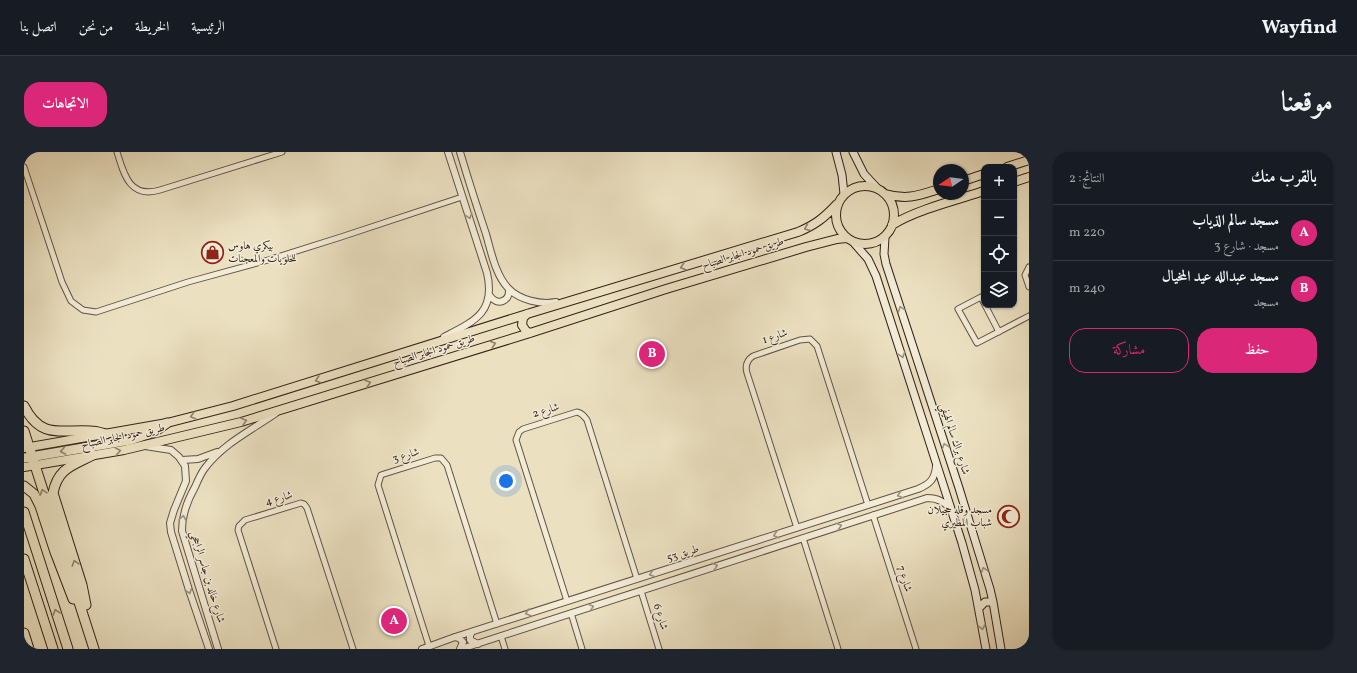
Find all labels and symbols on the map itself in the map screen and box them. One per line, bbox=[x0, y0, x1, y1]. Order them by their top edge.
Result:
north arrow bbox=[933, 164, 969, 200]
one-way arrow bbox=[464, 212, 472, 219]
one-way arrow bbox=[803, 223, 811, 231]
street label: طريق حمود الجابر الصباح bbox=[700, 234, 787, 276]
shop icon: بيكري هاوس للحلويات والمعجنات bbox=[200, 239, 226, 265]
place label: بيكري هاوس للحلويات والمعجنات bbox=[228, 239, 296, 267]
one-way arrow bbox=[680, 262, 687, 271]
one-way arrow bbox=[897, 305, 906, 312]
street label: شارع 1 bbox=[760, 326, 790, 349]
street label: طريق حمود الجابر الصباح bbox=[391, 331, 478, 373]
pin: B bbox=[639, 339, 665, 369]
one-way arrow bbox=[489, 340, 496, 349]
one-way arrow bbox=[897, 351, 905, 358]
one-way arrow bbox=[315, 375, 322, 384]
one-way arrow bbox=[365, 379, 372, 388]
street label: شارع 2 bbox=[531, 400, 561, 423]
street label: شارع براك سالم الهيفي bbox=[933, 401, 973, 477]
one-way arrow bbox=[190, 412, 197, 420]
one-way arrow bbox=[241, 417, 247, 425]
street label: طريق حمود الجابر الصباح bbox=[80, 421, 167, 455]
one-way arrow bbox=[941, 442, 950, 449]
street label: شارع 3 bbox=[391, 445, 421, 468]
one-way arrow bbox=[60, 446, 66, 455]
one-way arrow bbox=[115, 447, 121, 456]
your location bbox=[496, 471, 516, 491]
street label: شارع 4 bbox=[264, 488, 295, 511]
one-way arrow bbox=[39, 489, 48, 496]
one-way arrow bbox=[896, 490, 903, 498]
place label: مسجد وقله حجيلان شباب المطيري bbox=[928, 503, 992, 531]
mosque icon: مسجد وقله حجيلان شباب المطيري bbox=[995, 503, 1021, 529]
one-way arrow bbox=[178, 515, 187, 521]
one-way arrow bbox=[835, 522, 842, 531]
street label: شارع خالد بن جاسر الراجحي bbox=[184, 529, 228, 626]
one-way arrow bbox=[773, 530, 780, 539]
street label: طريق 53 bbox=[665, 542, 701, 566]
one-way arrow bbox=[71, 560, 80, 567]
one-way arrow bbox=[711, 563, 718, 571]
street label: شارع 7 bbox=[892, 564, 915, 594]
one-way arrow bbox=[980, 567, 989, 574]
one-way arrow bbox=[649, 569, 656, 578]
one-way arrow bbox=[184, 587, 193, 594]
street label: شارع 6 bbox=[648, 602, 671, 632]
one-way arrow bbox=[588, 603, 595, 612]
pin: A bbox=[381, 606, 407, 636]
one-way arrow bbox=[52, 609, 61, 616]
one-way arrow bbox=[525, 609, 532, 617]
one-way arrow bbox=[978, 624, 986, 630]

